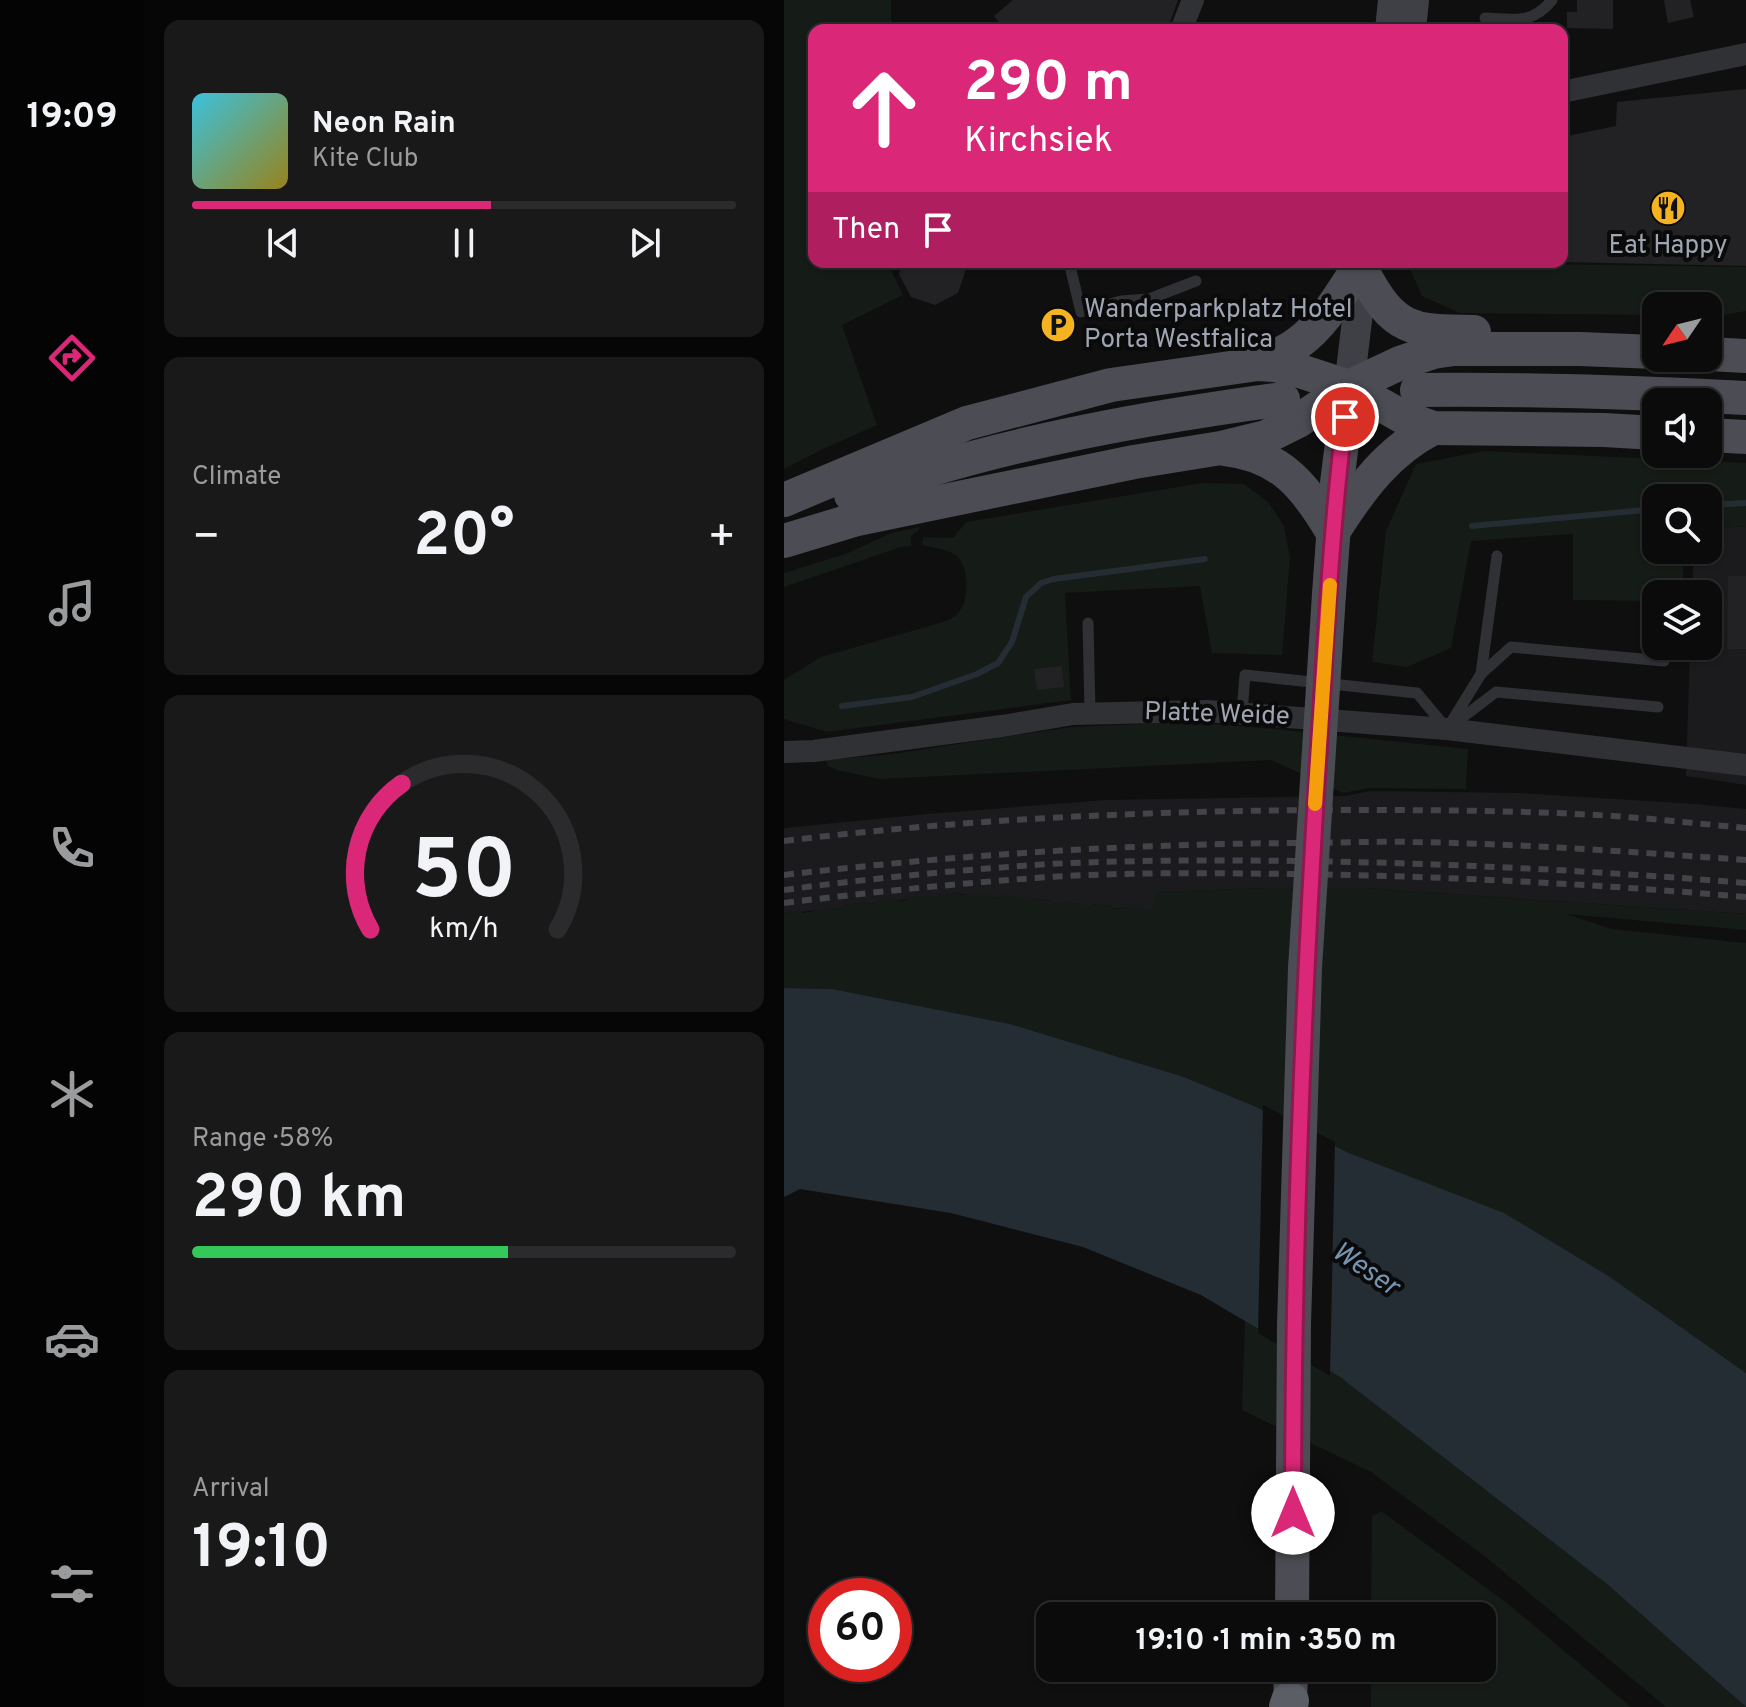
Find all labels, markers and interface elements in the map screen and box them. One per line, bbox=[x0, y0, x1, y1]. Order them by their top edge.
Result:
text: 290 m bbox=[964, 50, 1133, 120]
icon: ahead bbox=[832, 56, 936, 160]
text: 19:09 bbox=[26, 95, 118, 141]
text: Neon Rain bbox=[312, 106, 456, 143]
text: Kirchsiek bbox=[964, 119, 1113, 165]
text: Kite Club bbox=[312, 143, 418, 176]
restaurant icon: Eat Happy bbox=[1649, 189, 1687, 227]
icon: arrive bbox=[916, 208, 960, 252]
text: Then bbox=[832, 212, 900, 249]
icon: previous bbox=[261, 221, 305, 265]
icon: pause bbox=[442, 221, 486, 265]
icon: next bbox=[623, 221, 667, 265]
place label: Eat Happy bbox=[1609, 230, 1727, 263]
north arrow bbox=[1642, 292, 1722, 372]
map controls bbox=[1642, 292, 1722, 660]
place label: Wanderparkplatz Hotel Porta Westfalica bbox=[1084, 294, 1353, 357]
parking icon: Wanderparkplatz Hotel Porta Westfalica bbox=[1039, 306, 1077, 344]
icon: directions bbox=[44, 330, 100, 386]
pin bbox=[1311, 383, 1379, 451]
button: sound bbox=[1642, 388, 1722, 468]
icon: arrive bbox=[1323, 395, 1367, 439]
text: Climate bbox=[192, 461, 281, 494]
button: search bbox=[1642, 484, 1722, 564]
text: 20° bbox=[413, 501, 515, 577]
text: − bbox=[192, 511, 220, 567]
text: + bbox=[708, 511, 736, 567]
icon: music bbox=[44, 575, 100, 631]
button: layers bbox=[1642, 580, 1722, 660]
street label: Platte Weide bbox=[1144, 696, 1290, 734]
icon: phone bbox=[44, 820, 100, 876]
text: 50 bbox=[411, 822, 517, 927]
text: km/h bbox=[429, 912, 499, 948]
icon: climate bbox=[44, 1066, 100, 1122]
text: Range · 58% bbox=[192, 1123, 333, 1156]
text: 290 km bbox=[192, 1163, 406, 1239]
water label: Weser bbox=[1324, 1235, 1407, 1307]
icon: car bbox=[44, 1311, 100, 1367]
position arrow bbox=[1251, 1471, 1335, 1555]
text: Arrival bbox=[192, 1473, 270, 1506]
text: 19:10 bbox=[192, 1513, 331, 1589]
icon: filters bbox=[44, 1556, 100, 1612]
speed limit sign: 60 bbox=[808, 1578, 912, 1682]
text: 19:10 · 1 min · 350 m bbox=[1135, 1623, 1397, 1660]

